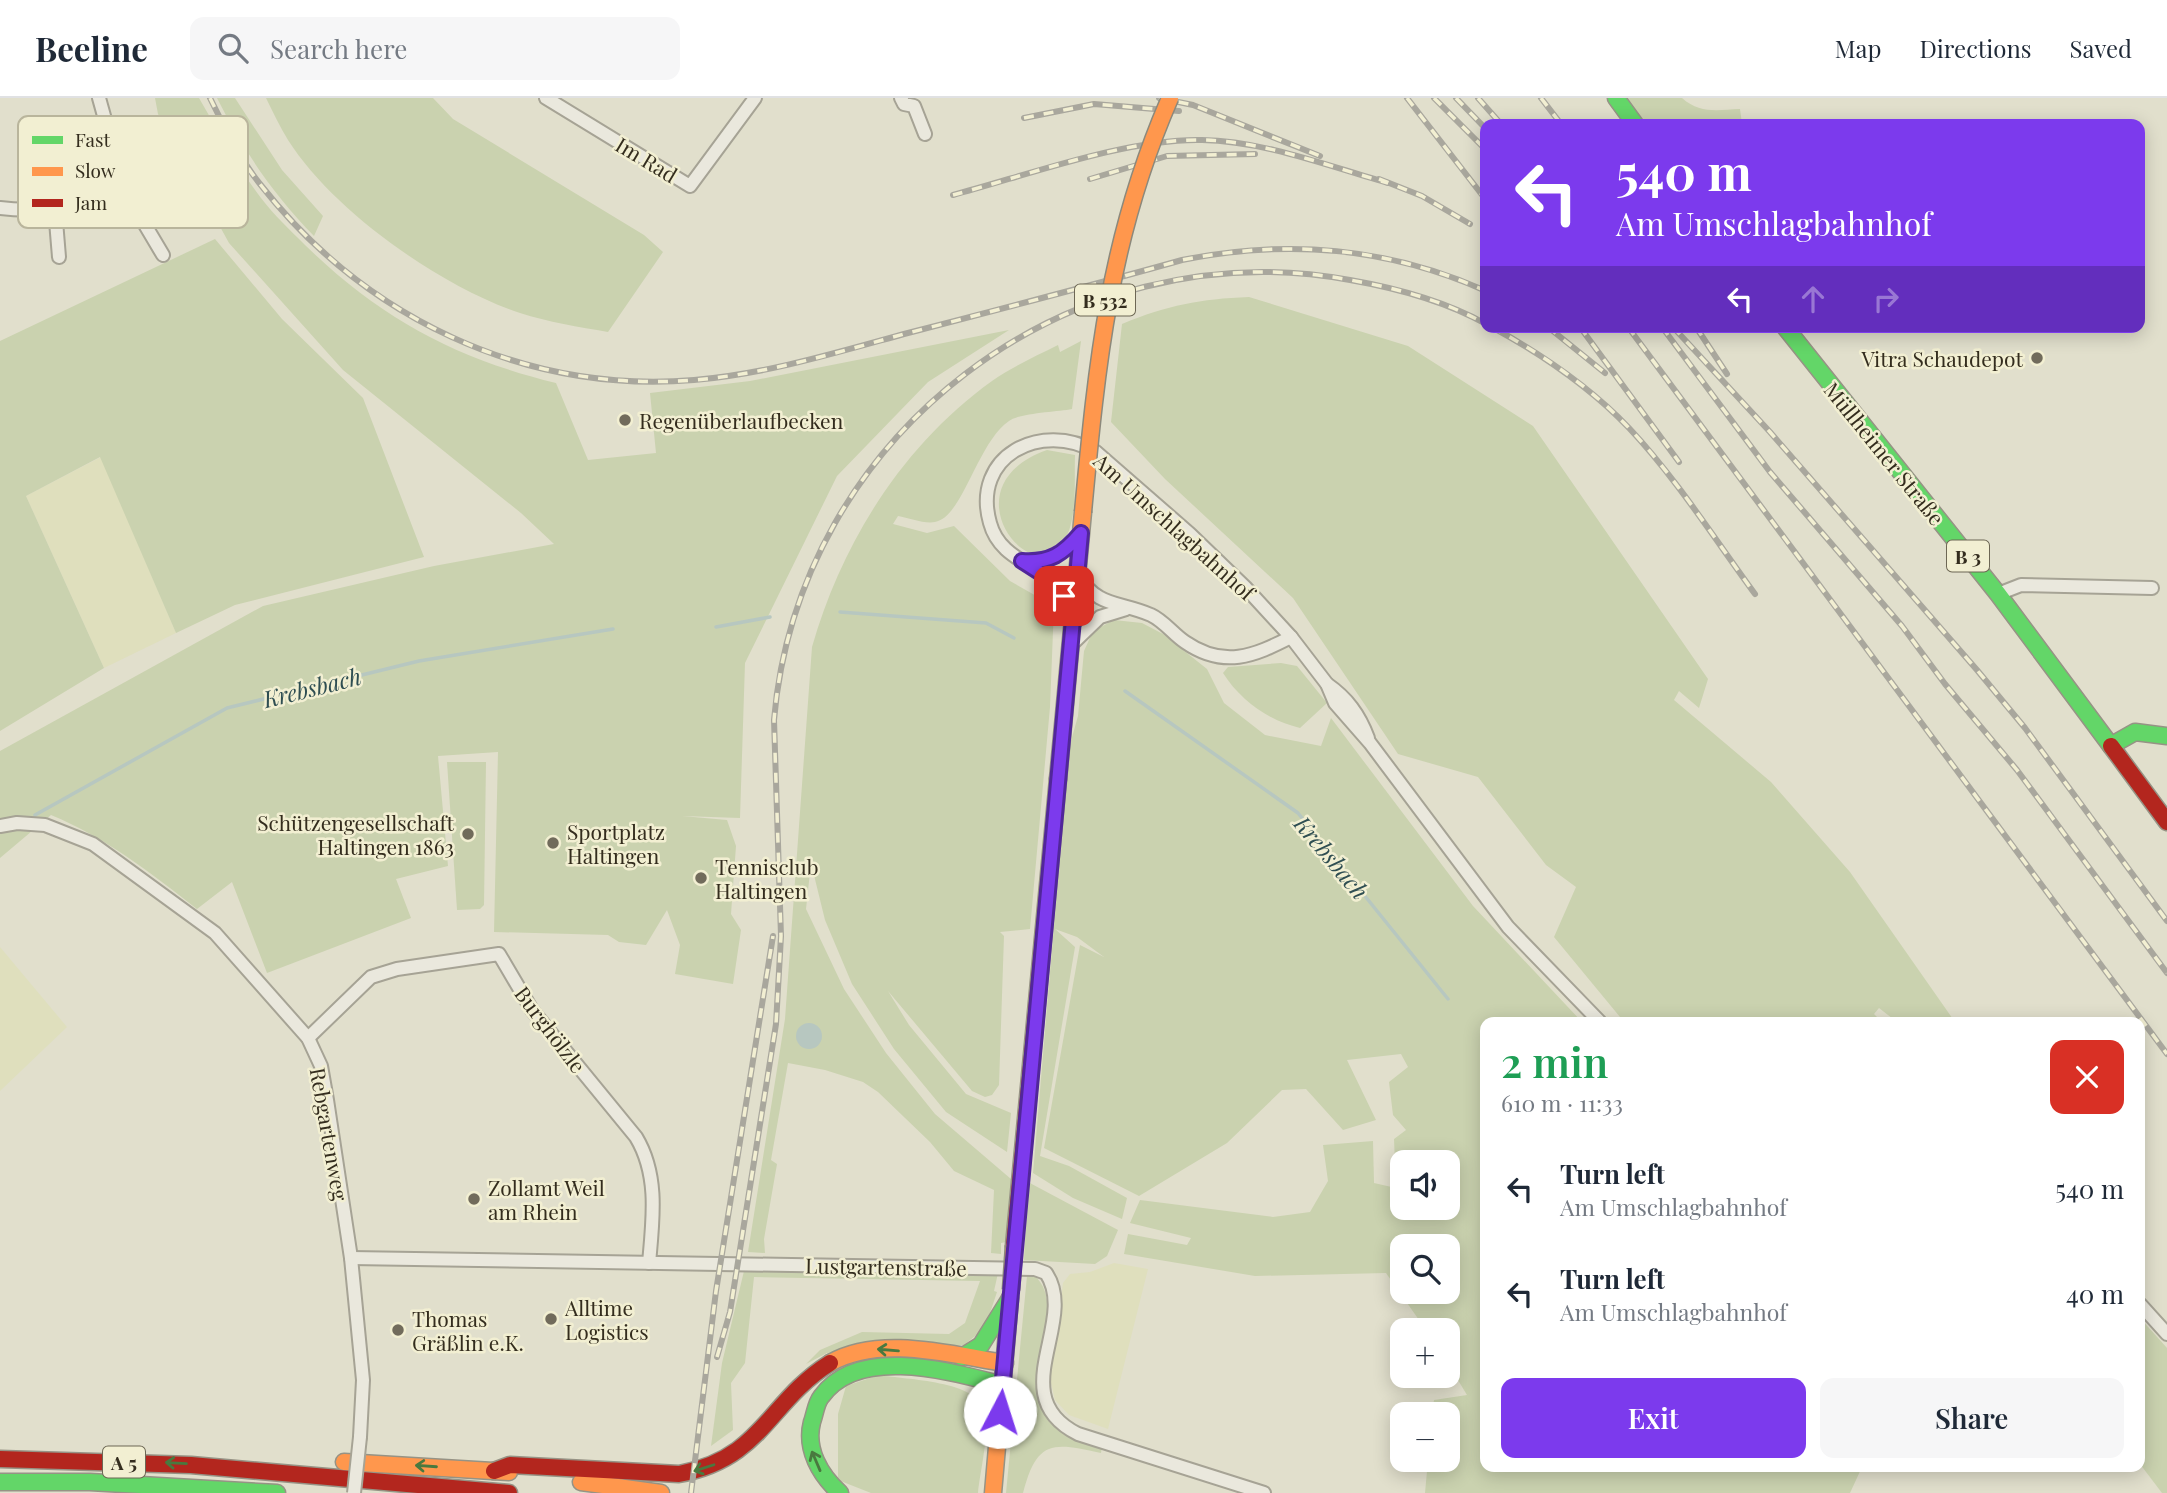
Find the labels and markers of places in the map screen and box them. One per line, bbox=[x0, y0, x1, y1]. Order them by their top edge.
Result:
place label: Vitra Schaudepot bbox=[1860, 344, 2024, 372]
marker: Vitra Schaudepot bbox=[2029, 350, 2045, 366]
place label: Regenüberlaufbecken bbox=[639, 406, 844, 434]
marker: Regenüberlaufbecken bbox=[617, 412, 633, 428]
pin bbox=[1034, 566, 1094, 626]
place label: Schützengesellschaft Haltingen 1863 bbox=[257, 808, 455, 860]
place label: Sportplatz Haltingen bbox=[567, 817, 665, 869]
marker: Schützengesellschaft Haltingen 1863 bbox=[460, 826, 476, 842]
marker: Sportplatz Haltingen bbox=[545, 835, 561, 851]
place label: Tennisclub Haltingen bbox=[715, 852, 819, 904]
marker: Tennisclub Haltingen bbox=[693, 870, 709, 886]
place label: Zollamt Weil am Rhein bbox=[488, 1173, 605, 1225]
marker: Zollamt Weil am Rhein bbox=[466, 1191, 482, 1207]
place label: Alltime Logistics bbox=[564, 1293, 649, 1345]
place label: Thomas Gräßlin e.K. bbox=[412, 1304, 524, 1356]
marker: Alltime Logistics bbox=[543, 1311, 559, 1327]
marker: Thomas Gräßlin e.K. bbox=[390, 1322, 406, 1338]

